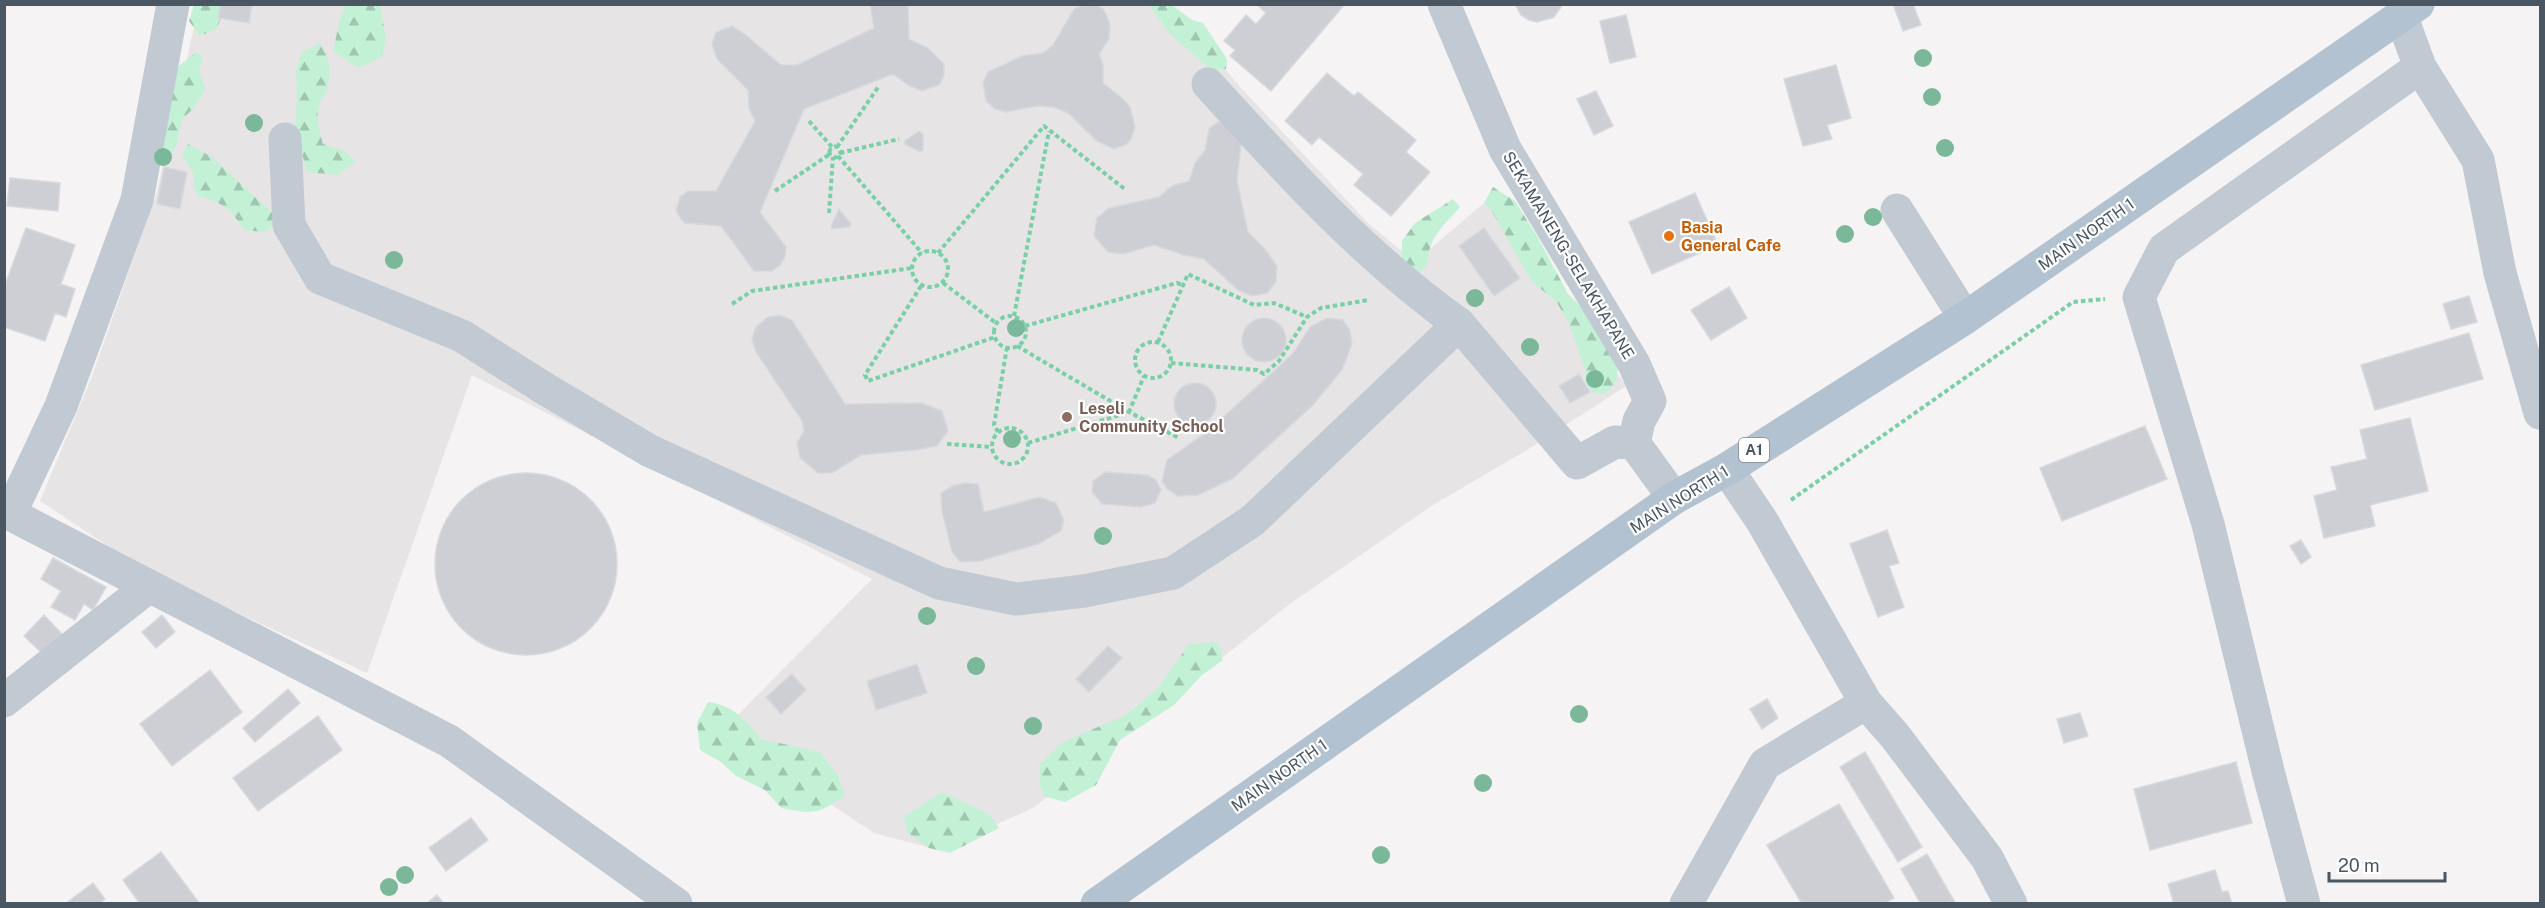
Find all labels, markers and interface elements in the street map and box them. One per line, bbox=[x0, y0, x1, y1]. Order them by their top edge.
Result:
street label: SEKAMANENG-SELAKHAPANE bbox=[1499, 148, 1638, 363]
street label: MAIN NORTH 1 bbox=[2035, 194, 2138, 274]
place label: Basia General Cafe bbox=[1681, 218, 1781, 255]
marker: Basia General Cafe bbox=[1662, 229, 1676, 243]
place label: Leseli Community School bbox=[1079, 399, 1224, 436]
marker: Leseli Community School bbox=[1060, 410, 1074, 424]
road number: A1 bbox=[1739, 438, 1769, 462]
street label: MAIN NORTH 1 bbox=[1626, 462, 1732, 537]
street label: MAIN NORTH 1 bbox=[1228, 735, 1331, 815]
scale bar bbox=[2329, 845, 2444, 883]
text: 20 m bbox=[2338, 855, 2380, 876]

